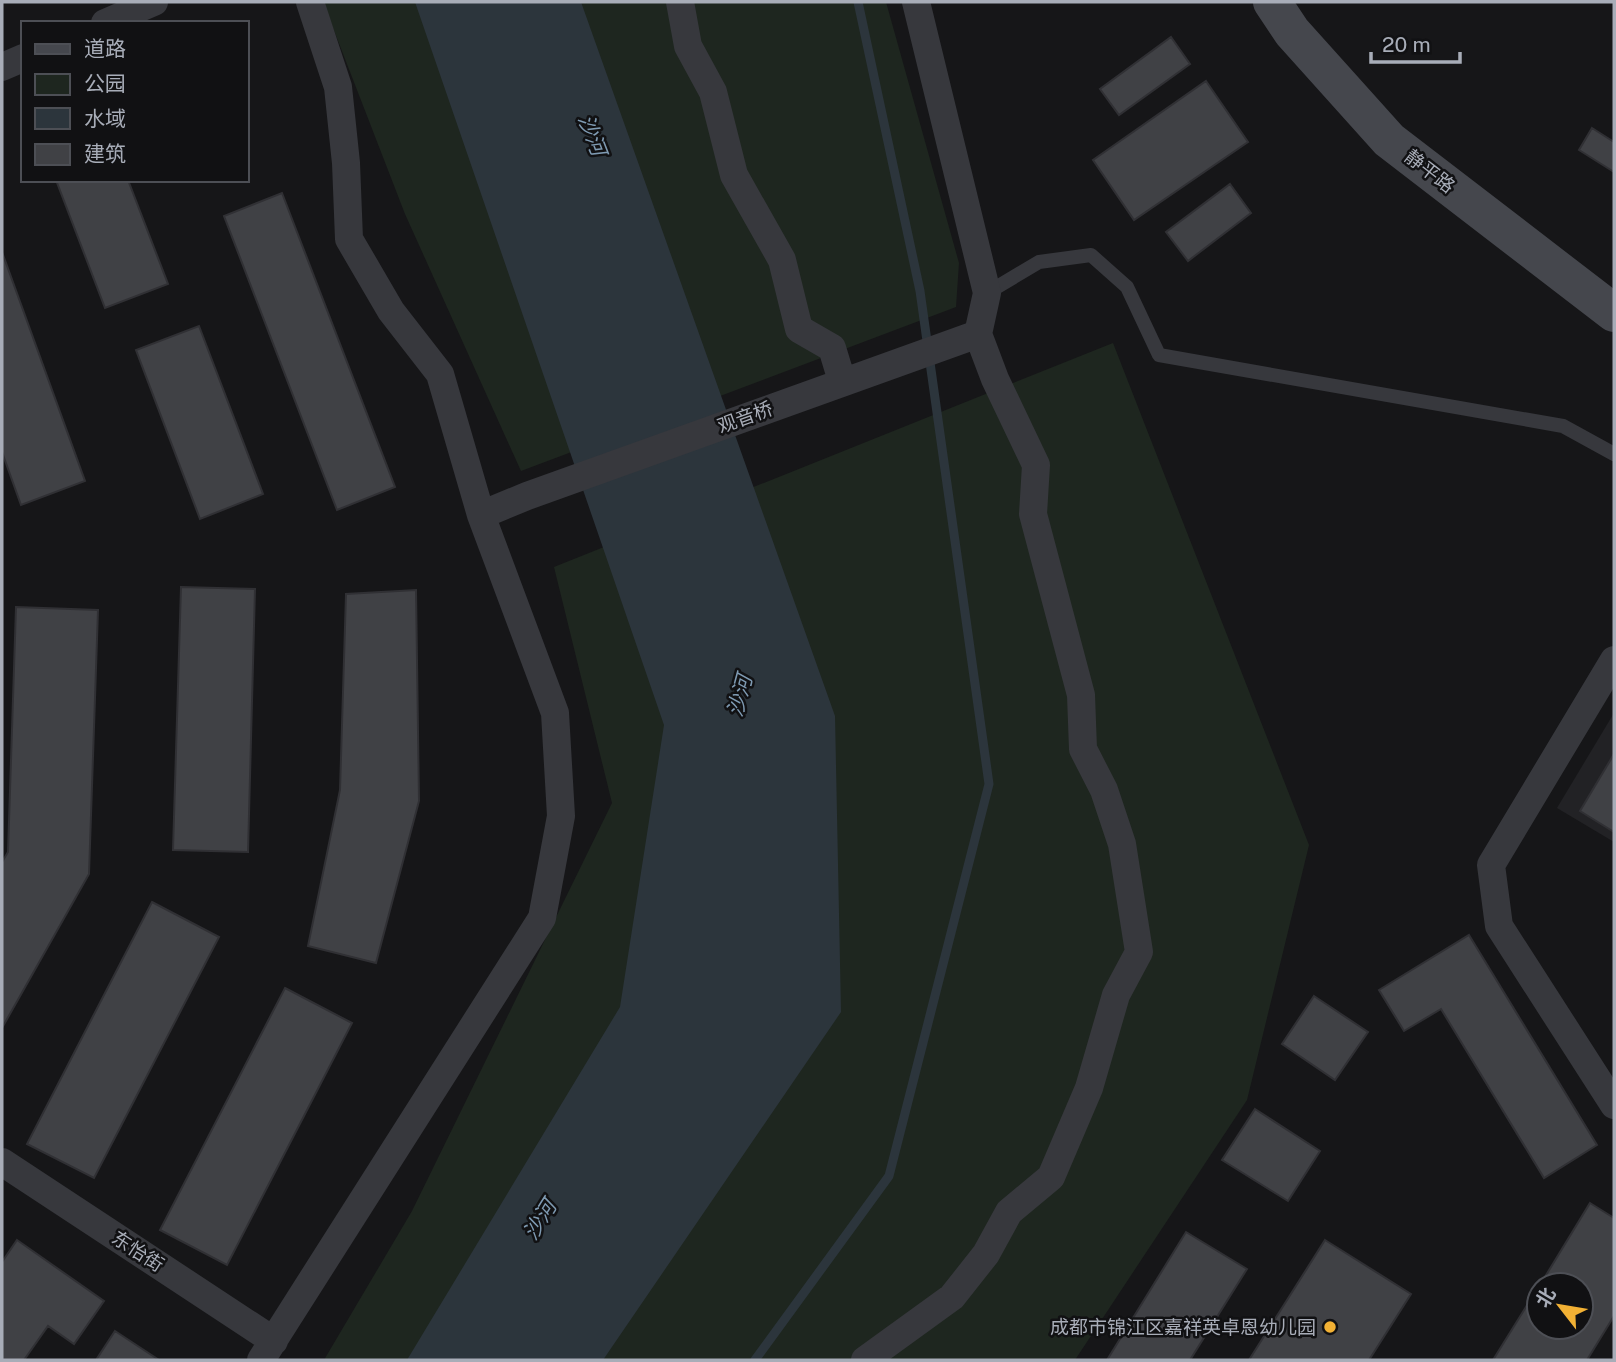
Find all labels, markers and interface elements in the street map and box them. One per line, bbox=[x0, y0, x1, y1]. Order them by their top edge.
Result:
legend bbox=[21, 21, 248, 182]
scale bar bbox=[1371, 21, 1460, 65]
text: 20 m bbox=[1382, 32, 1431, 57]
text: 道路 bbox=[84, 36, 126, 61]
text: 公园 bbox=[84, 71, 126, 96]
text: 水域 bbox=[84, 106, 126, 131]
water label: 沙河 bbox=[573, 111, 613, 163]
text: 建筑 bbox=[84, 141, 126, 166]
street label: 静平路 bbox=[1401, 145, 1459, 197]
street label: 观音桥 bbox=[714, 397, 776, 437]
water label: 沙河 bbox=[722, 668, 758, 719]
water label: 沙河 bbox=[518, 1192, 563, 1244]
street label: 东怡街 bbox=[108, 1226, 168, 1276]
north arrow bbox=[1525, 1271, 1595, 1341]
text: 北 bbox=[1531, 1283, 1560, 1311]
place label: 成都市锦江区嘉祥英卓恩幼儿园 bbox=[1050, 1316, 1316, 1338]
marker: 成都市锦江区嘉祥英卓恩幼儿园 bbox=[1322, 1319, 1338, 1335]

